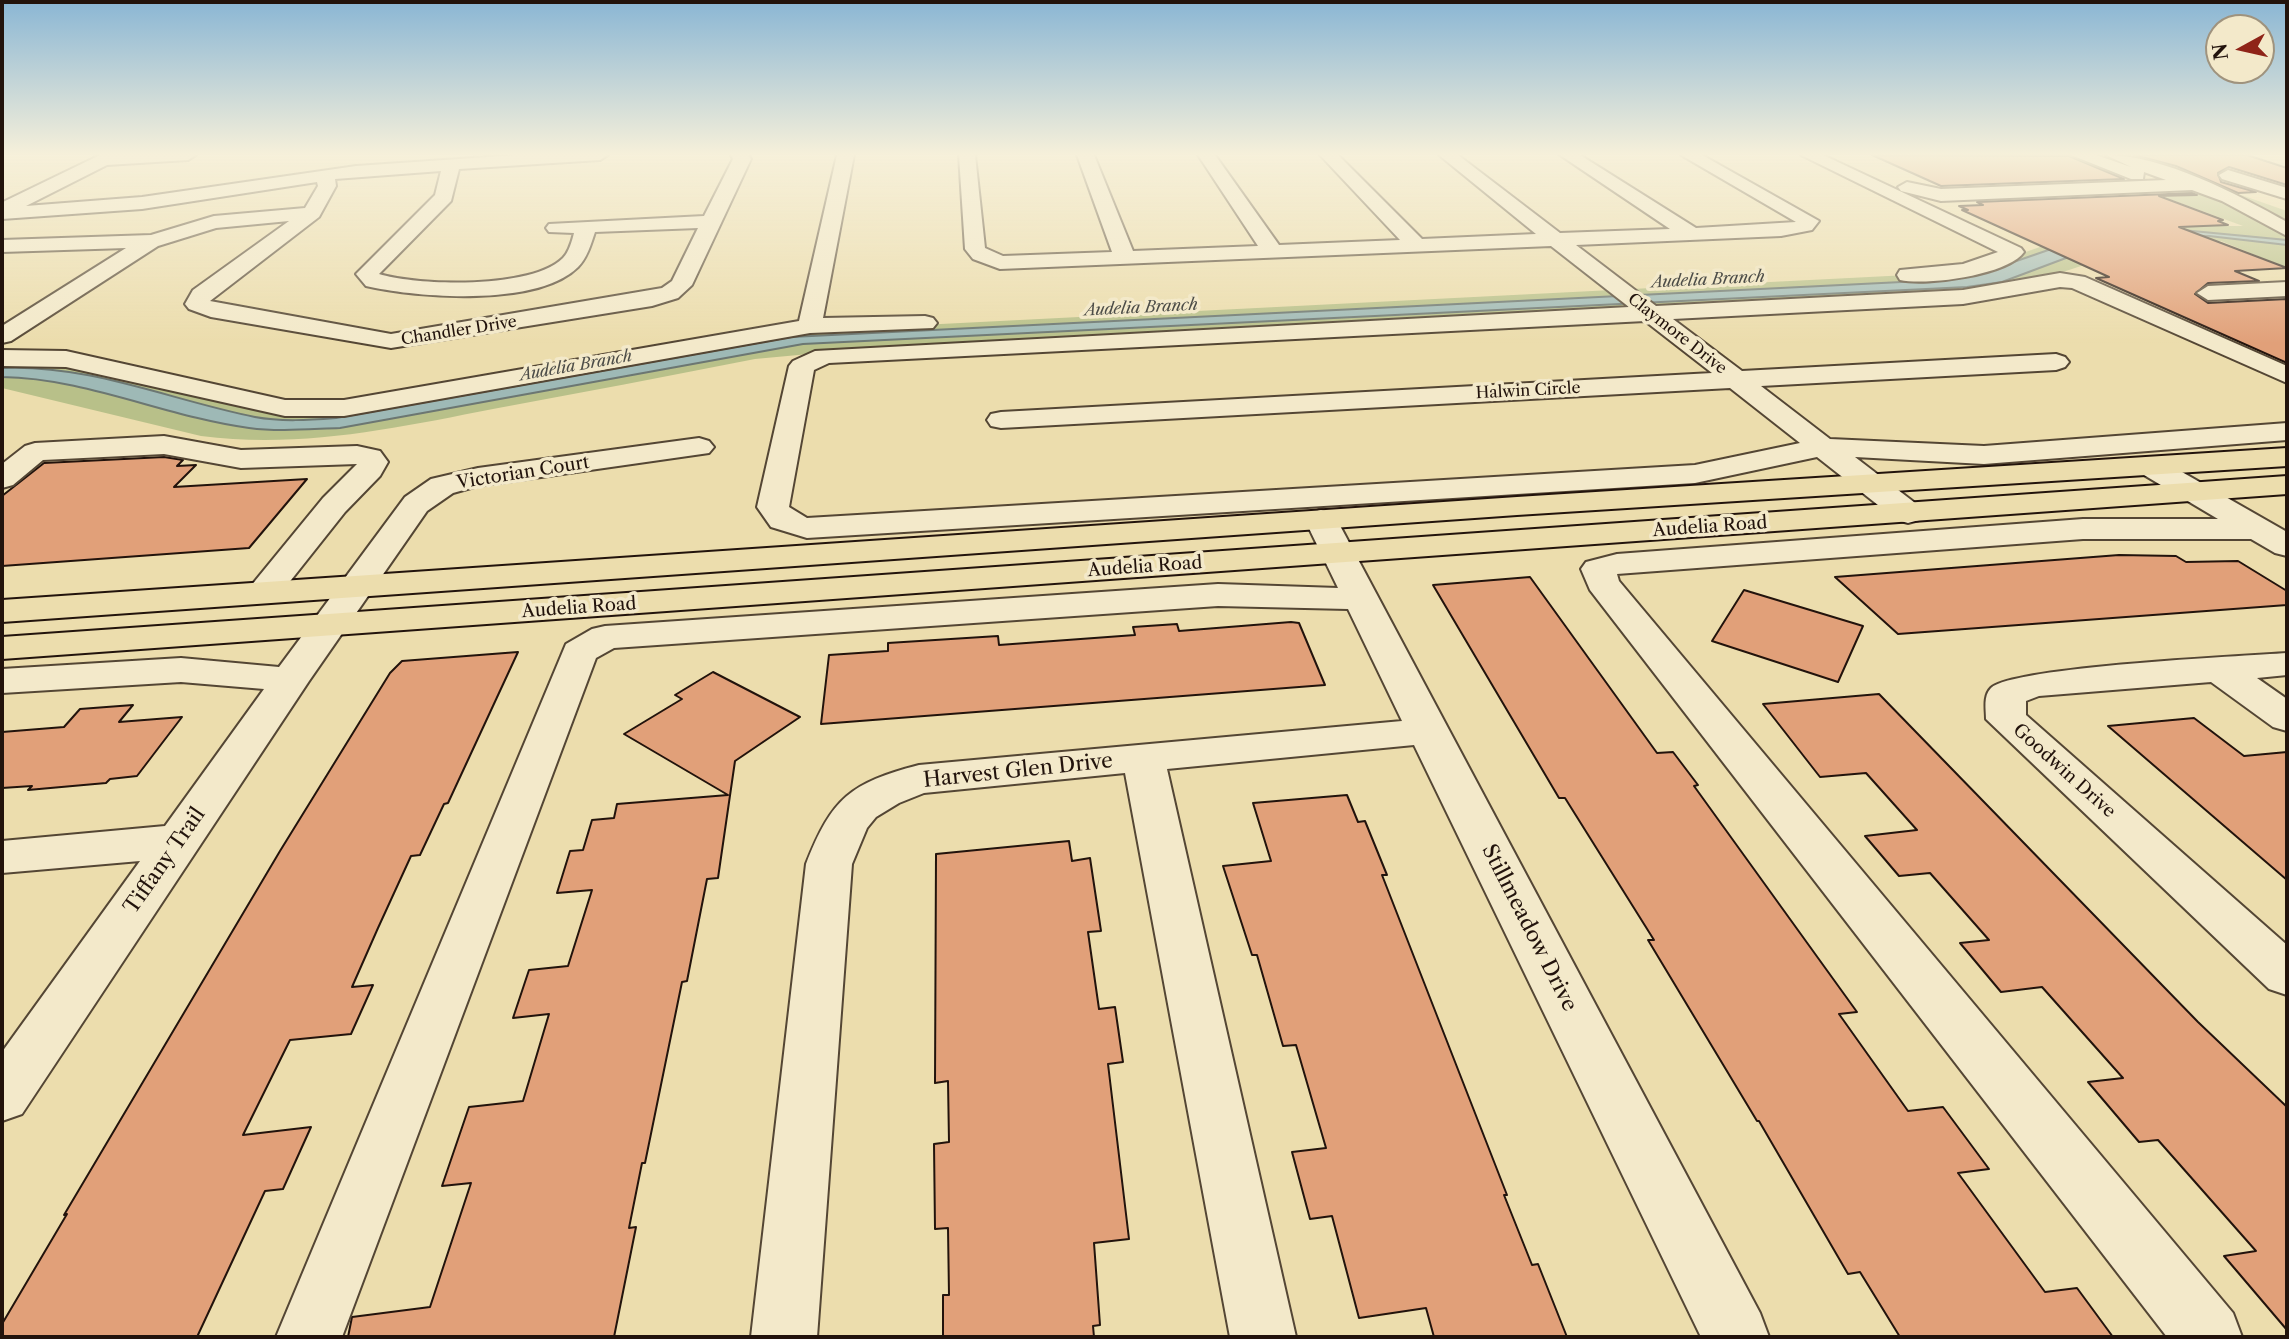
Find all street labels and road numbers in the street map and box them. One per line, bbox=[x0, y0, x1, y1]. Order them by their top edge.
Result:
street label: Claymore Drive bbox=[1624, 289, 1730, 379]
street label: Chandler Drive bbox=[400, 312, 518, 350]
street label: Halwin Circle bbox=[1475, 379, 1581, 403]
street label: Victorian Court bbox=[455, 452, 591, 494]
street label: Audelia Road bbox=[1652, 512, 1768, 542]
street label: Audelia Road bbox=[1087, 552, 1203, 582]
street label: Audelia Road bbox=[521, 593, 637, 623]
street label: Goodwin Drive bbox=[2008, 719, 2120, 823]
street label: Harvest Glen Drive bbox=[922, 749, 1114, 793]
street label: Tiffany Trail bbox=[119, 803, 211, 919]
street label: Stillmeadow Drive bbox=[1476, 840, 1582, 1016]

